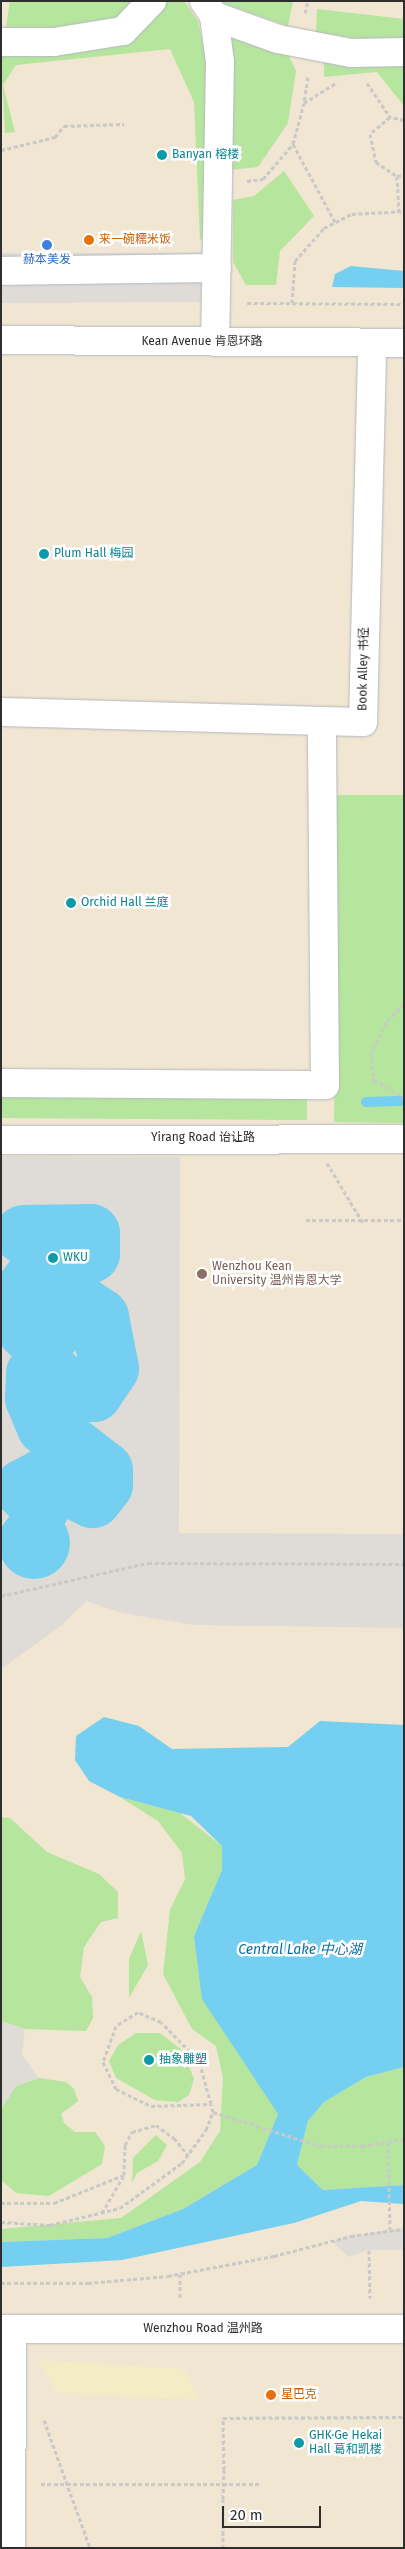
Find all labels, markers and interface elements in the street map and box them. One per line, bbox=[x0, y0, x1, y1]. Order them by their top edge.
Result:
place label: Banyan 榕楼 bbox=[172, 148, 239, 162]
marker: Banyan 榕楼 bbox=[156, 149, 168, 161]
place label: 来一碗糯米饭 bbox=[99, 233, 171, 247]
marker: 来一碗糯米饭 bbox=[83, 234, 95, 246]
marker: 赫本美发 bbox=[41, 239, 53, 251]
place label: 赫本美发 bbox=[23, 253, 71, 267]
street label: Kean Avenue 肯恩环路 bbox=[141, 335, 263, 349]
place label: Plum Hall 梅园 bbox=[54, 547, 134, 561]
marker: Plum Hall 梅园 bbox=[38, 548, 50, 560]
street label: Book Alley 书径 bbox=[356, 627, 372, 711]
place label: Orchid Hall 兰庭 bbox=[81, 896, 169, 910]
marker: Orchid Hall 兰庭 bbox=[65, 897, 77, 909]
street label: Yirang Road 诒让路 bbox=[151, 1131, 255, 1145]
place label: WKU bbox=[63, 1251, 88, 1265]
marker: WKU bbox=[47, 1252, 59, 1264]
place label: Wenzhou Kean University 温州肯恩大学 bbox=[212, 1260, 342, 1288]
marker: Wenzhou Kean University 温州肯恩大学 bbox=[196, 1268, 208, 1280]
water label: Central Lake 中心湖 bbox=[238, 1942, 362, 1958]
place label: 抽象雕塑 bbox=[159, 2053, 207, 2067]
marker: 抽象雕塑 bbox=[143, 2054, 155, 2066]
street label: Wenzhou Road 温州路 bbox=[143, 2322, 263, 2336]
place label: 星巴克 bbox=[281, 2388, 317, 2402]
marker: 星巴克 bbox=[265, 2389, 277, 2401]
place label: GHK·Ge Hekai Hall 葛和凯楼 bbox=[309, 2429, 382, 2457]
marker: GHK·Ge Hekai Hall 葛和凯楼 bbox=[293, 2437, 305, 2449]
scale bar bbox=[225, 2496, 324, 2528]
text: 20 m bbox=[230, 2506, 263, 2524]

